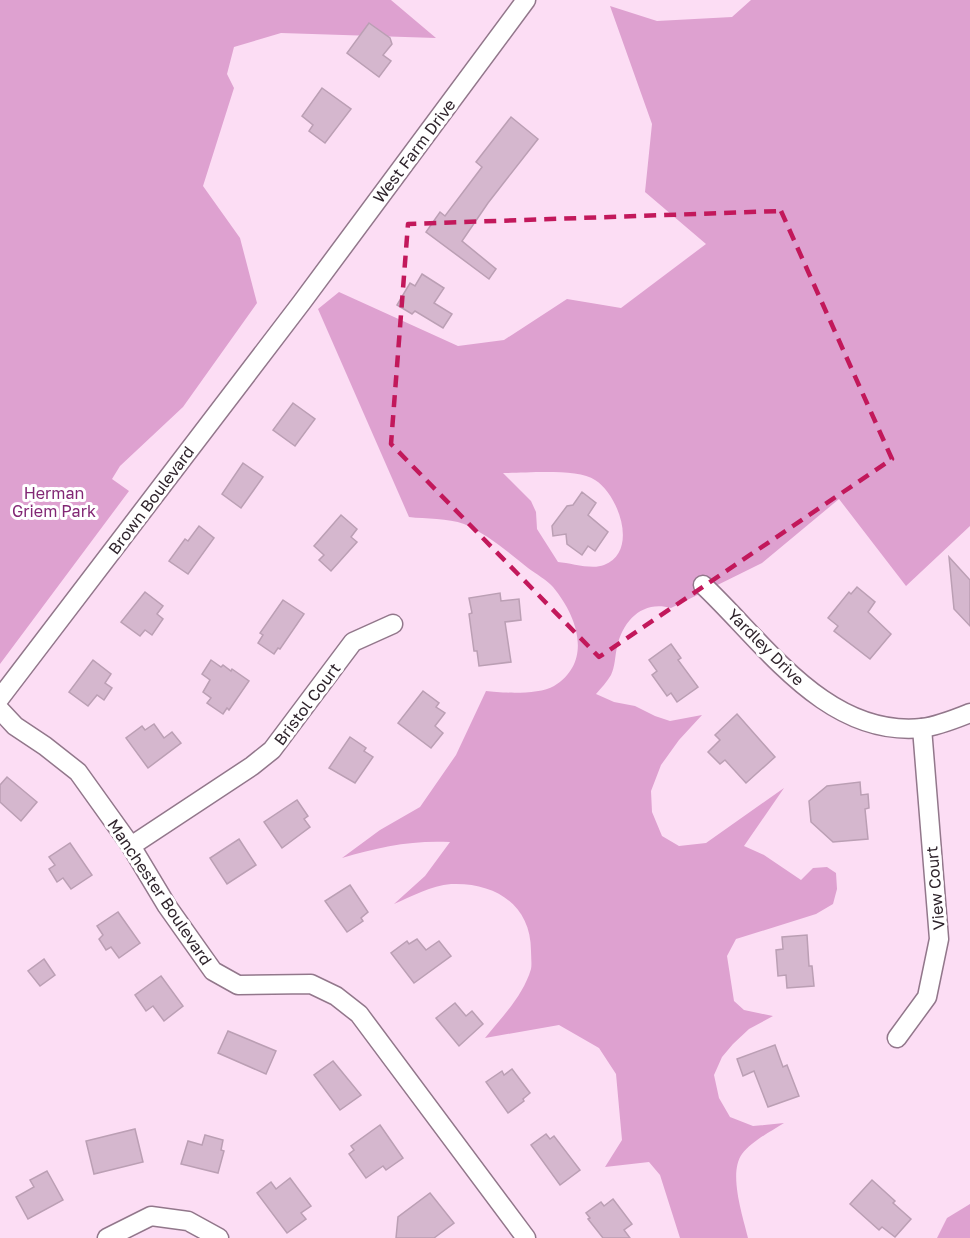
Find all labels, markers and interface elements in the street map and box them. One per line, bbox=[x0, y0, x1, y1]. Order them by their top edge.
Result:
street label: West Farm Drive bbox=[368, 95, 460, 207]
street label: Brown Boulevard bbox=[104, 442, 198, 558]
park label: Herman Griem Park bbox=[12, 483, 96, 521]
street label: Yardley Drive bbox=[723, 604, 809, 690]
street label: Bristol Court bbox=[270, 659, 344, 749]
street label: Manchester Boulevard bbox=[104, 815, 216, 969]
street label: View Court bbox=[921, 845, 949, 931]

